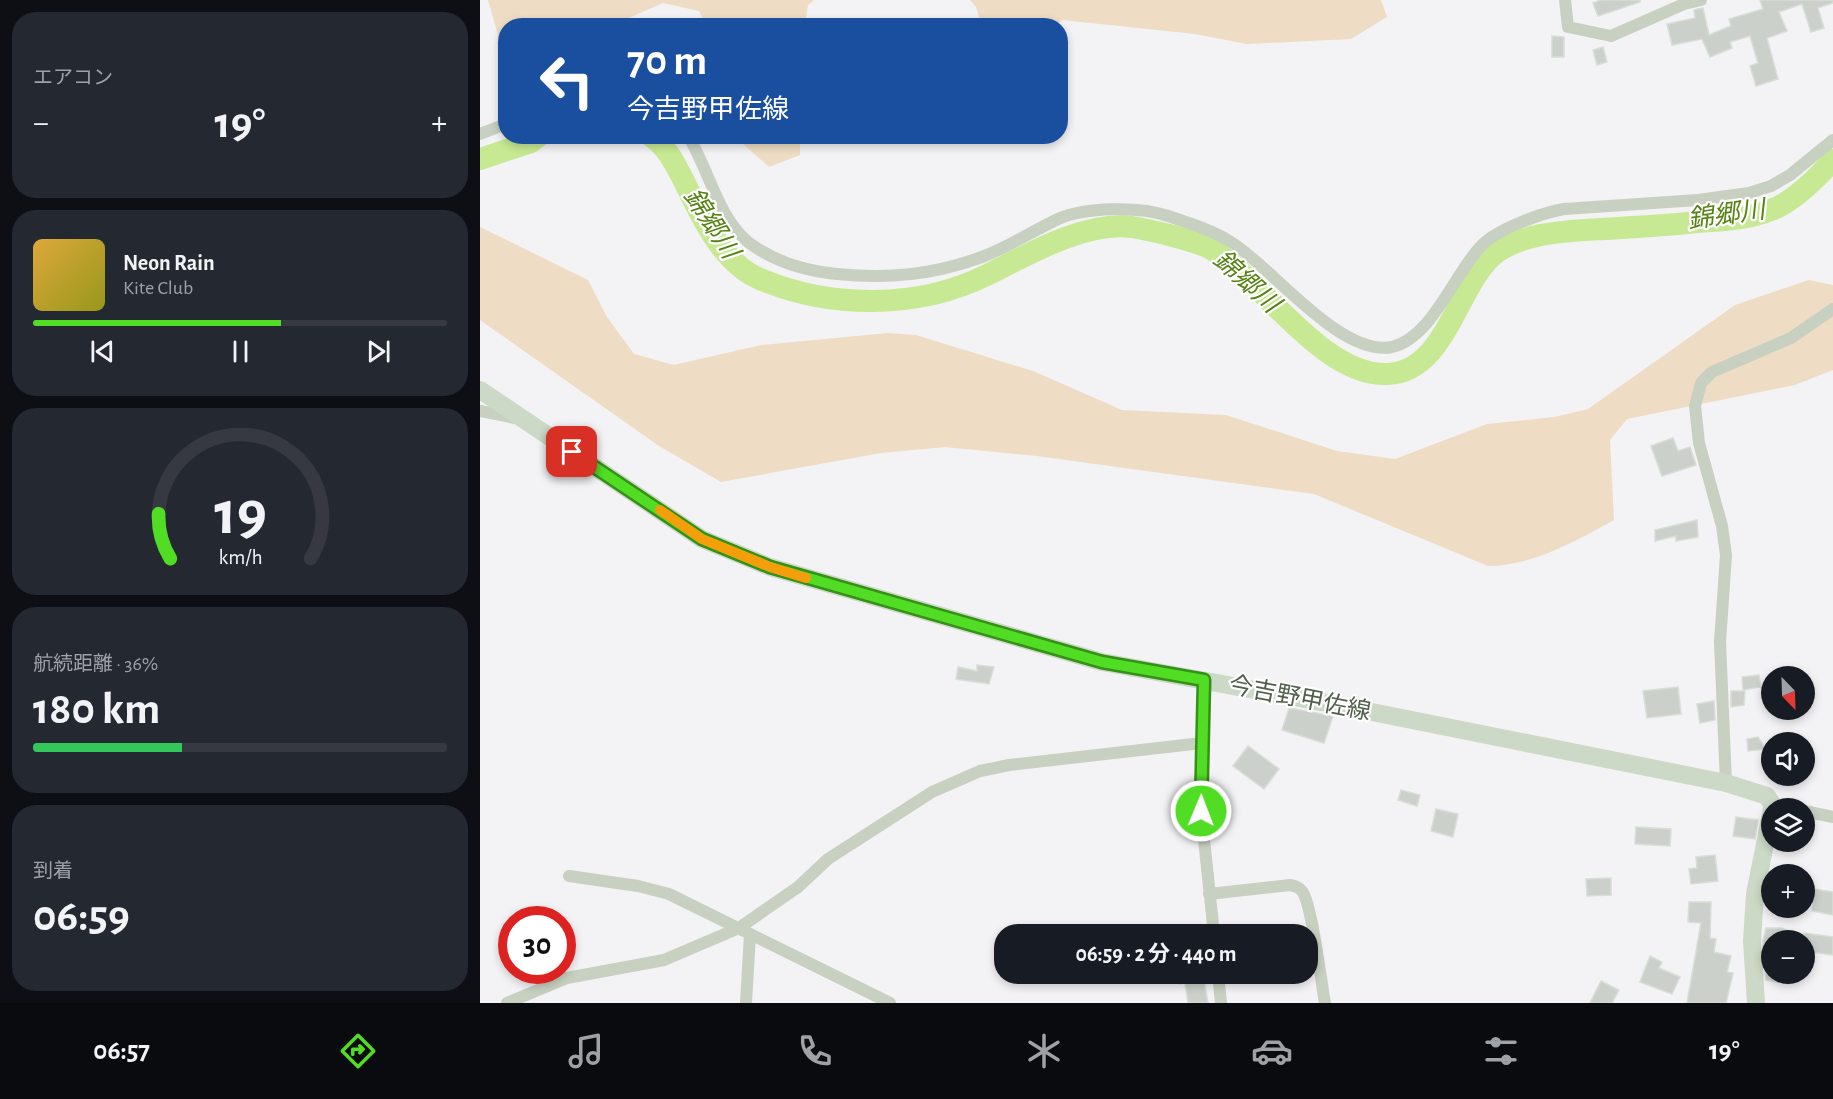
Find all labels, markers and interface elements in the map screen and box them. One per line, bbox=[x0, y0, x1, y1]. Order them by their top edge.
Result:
text: 70 m bbox=[627, 40, 707, 82]
icon: left bbox=[528, 42, 606, 120]
text: エアコン bbox=[33, 68, 113, 88]
text: 今吉野甲佐線 bbox=[627, 96, 789, 123]
text: 19° bbox=[214, 101, 266, 146]
text: − bbox=[33, 107, 49, 140]
text: + bbox=[431, 107, 447, 140]
water label: 錦郷川 bbox=[679, 183, 746, 266]
water label: 錦郷川 bbox=[1686, 195, 1770, 233]
water label: 錦郷川 bbox=[1209, 245, 1287, 320]
text: Neon Rain bbox=[123, 252, 215, 274]
text: Kite Club bbox=[123, 278, 193, 298]
icon: previous bbox=[86, 335, 119, 368]
icon: pause bbox=[224, 335, 257, 368]
icon: next bbox=[362, 335, 395, 368]
pin bbox=[546, 426, 597, 477]
icon: arrive bbox=[555, 435, 588, 468]
text: 19 bbox=[214, 483, 266, 545]
text: km/h bbox=[218, 547, 262, 568]
text: 航続距離 · 36% bbox=[33, 654, 158, 674]
north arrow bbox=[1761, 666, 1815, 720]
map controls bbox=[1761, 666, 1815, 984]
street label: 今吉野甲佐線 bbox=[1227, 672, 1373, 724]
text: 180 km bbox=[33, 687, 160, 732]
button: sound bbox=[1761, 732, 1815, 786]
position arrow bbox=[1169, 779, 1233, 843]
button: layers bbox=[1761, 798, 1815, 852]
text: 到着 bbox=[33, 861, 73, 881]
button: + bbox=[1761, 864, 1815, 918]
text: 06:59 bbox=[33, 894, 130, 939]
speed limit sign: 30 bbox=[498, 906, 576, 984]
button: − bbox=[1761, 930, 1815, 984]
text: 06:59 · 2 分 · 440 m bbox=[1076, 943, 1236, 965]
icon: directions bbox=[337, 1030, 379, 1072]
icon: music bbox=[565, 1030, 607, 1072]
icon: phone bbox=[794, 1030, 836, 1072]
icon: climate bbox=[1023, 1030, 1065, 1072]
icon: car bbox=[1251, 1030, 1293, 1072]
icon: filters bbox=[1480, 1030, 1522, 1072]
text: 06:57 bbox=[93, 1037, 150, 1064]
text: 19° bbox=[1709, 1037, 1740, 1064]

